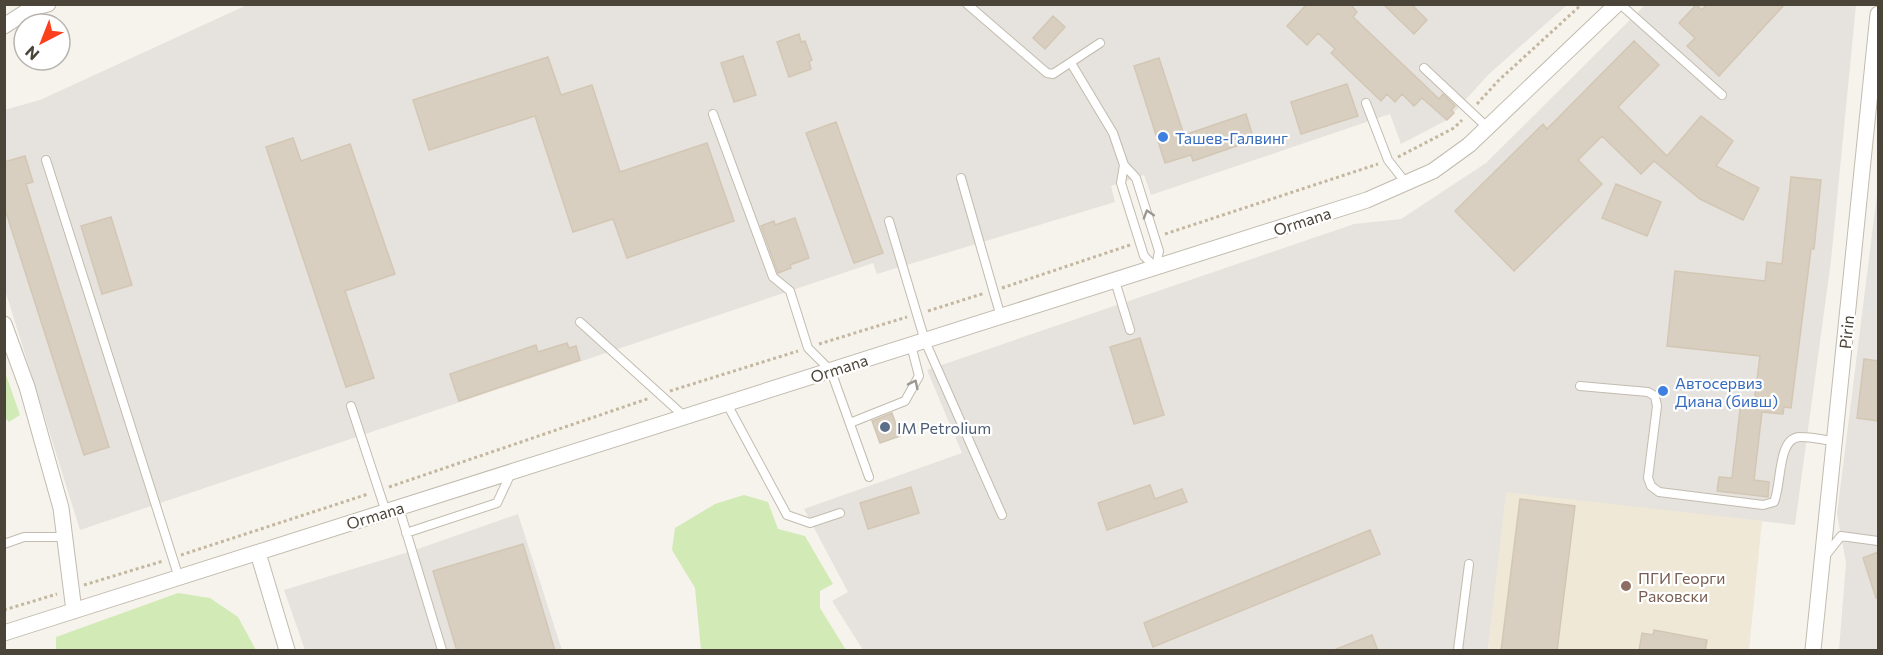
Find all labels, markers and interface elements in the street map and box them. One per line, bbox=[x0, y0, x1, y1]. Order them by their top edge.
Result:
north arrow bbox=[12, 12, 72, 72]
text: N bbox=[21, 42, 42, 65]
place label: Ташев-Галвинг bbox=[1175, 128, 1288, 147]
marker: Ташев-Галвинг bbox=[1156, 130, 1170, 144]
street label: Ormana bbox=[1271, 203, 1333, 239]
one-way arrow bbox=[1143, 209, 1155, 220]
street label: Pirin bbox=[1835, 314, 1857, 350]
street label: Ormana bbox=[808, 350, 870, 386]
place label: Автосервиз Диана (бивш) bbox=[1675, 373, 1778, 410]
one-way arrow bbox=[907, 379, 919, 390]
marker: Автосервиз Диана (бивш) bbox=[1656, 384, 1670, 398]
place label: IM Petrolium bbox=[897, 418, 991, 437]
marker: IM Petrolium bbox=[878, 420, 892, 434]
street label: Ormana bbox=[344, 497, 406, 533]
place label: ПГИ Георги Раковски bbox=[1638, 568, 1725, 605]
marker: ПГИ Георги Раковски bbox=[1619, 579, 1633, 593]

